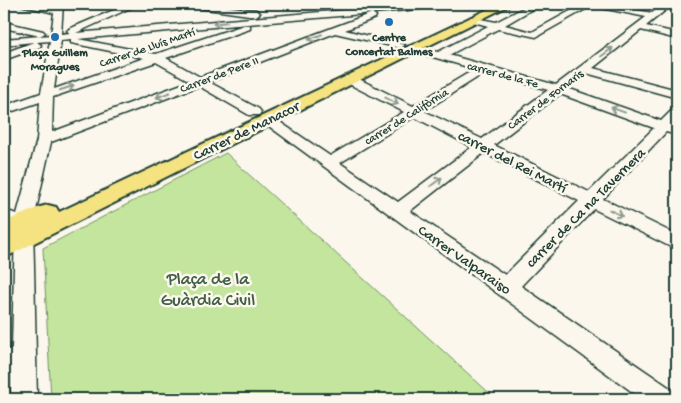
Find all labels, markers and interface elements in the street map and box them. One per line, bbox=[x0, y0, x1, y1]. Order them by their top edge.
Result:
marker: Centre Concertat Balmes bbox=[383, 16, 395, 28]
one-way arrow bbox=[212, 18, 228, 28]
street label: Carrer de Lluís Martí bbox=[98, 26, 198, 72]
marker: Plaça Guillem Moragues bbox=[49, 31, 61, 43]
place label: Centre Concertat Balmes bbox=[345, 32, 433, 60]
one-way arrow bbox=[308, 33, 323, 42]
one-way arrow bbox=[600, 46, 613, 57]
place label: Plaça Guillem Moragues bbox=[21, 47, 88, 75]
street label: Carrer de Pere II bbox=[179, 54, 261, 97]
street label: carrer de la Fe bbox=[465, 60, 540, 92]
street label: Carrer de Fornaris bbox=[506, 67, 587, 134]
one-way arrow bbox=[58, 83, 74, 93]
street label: carrer de Califòrnia bbox=[363, 86, 452, 149]
one-way arrow bbox=[156, 91, 171, 100]
one-way arrow bbox=[384, 97, 399, 106]
street label: Carrer de Manacor bbox=[191, 98, 305, 165]
one-way arrow bbox=[611, 105, 626, 114]
street label: carrer del Rei Martí bbox=[455, 128, 570, 198]
street label: carrer de Ca na Tavernera bbox=[523, 144, 651, 272]
one-way arrow bbox=[429, 177, 442, 188]
one-way arrow bbox=[608, 208, 623, 218]
street label: Carrer Valparaiso bbox=[414, 222, 514, 300]
park label: Plaça de la Guàrdia Civil bbox=[161, 270, 255, 312]

